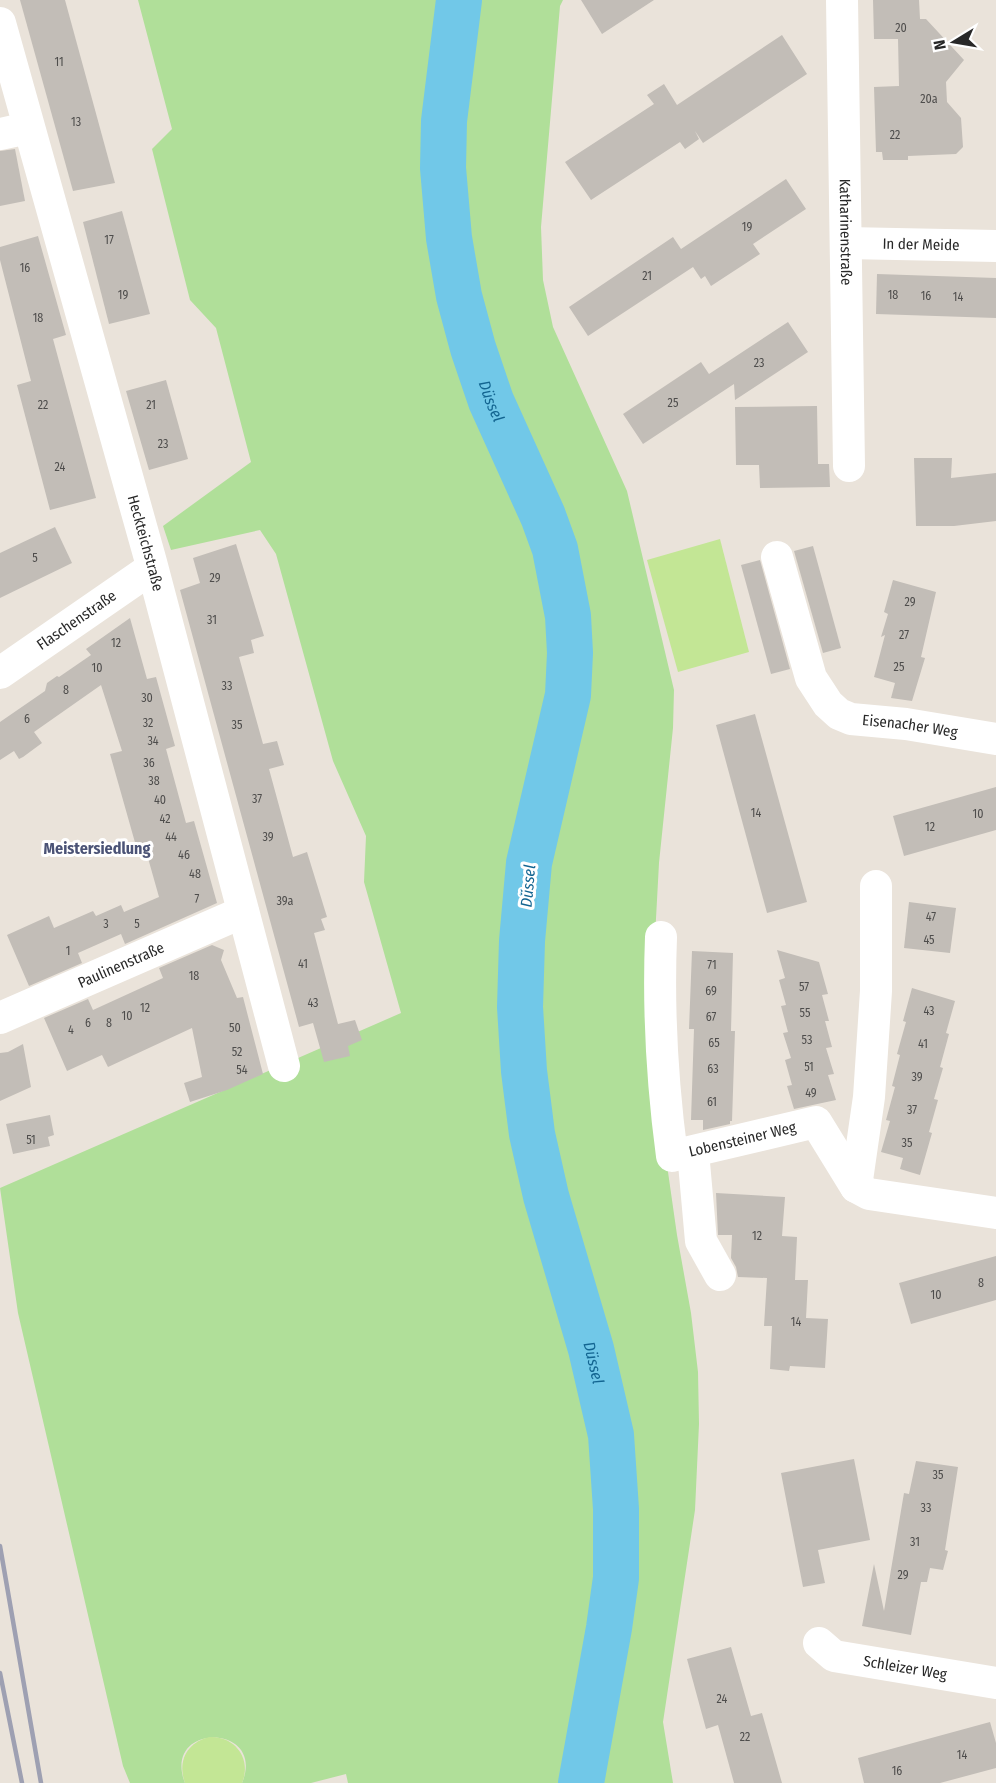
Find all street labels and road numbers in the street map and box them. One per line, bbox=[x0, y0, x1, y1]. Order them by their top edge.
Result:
street label: Katharinenstraße bbox=[836, 179, 855, 285]
street label: In der Meide bbox=[882, 235, 960, 254]
street label: Heckteichstraße bbox=[124, 493, 167, 593]
street label: Flaschenstraße bbox=[33, 586, 120, 654]
street label: Eisenacher Weg bbox=[862, 711, 959, 741]
street label: Paulinenstraße bbox=[75, 939, 167, 992]
street label: Lobensteiner Weg bbox=[687, 1118, 798, 1161]
street label: Schleizer Weg bbox=[862, 1652, 948, 1684]

